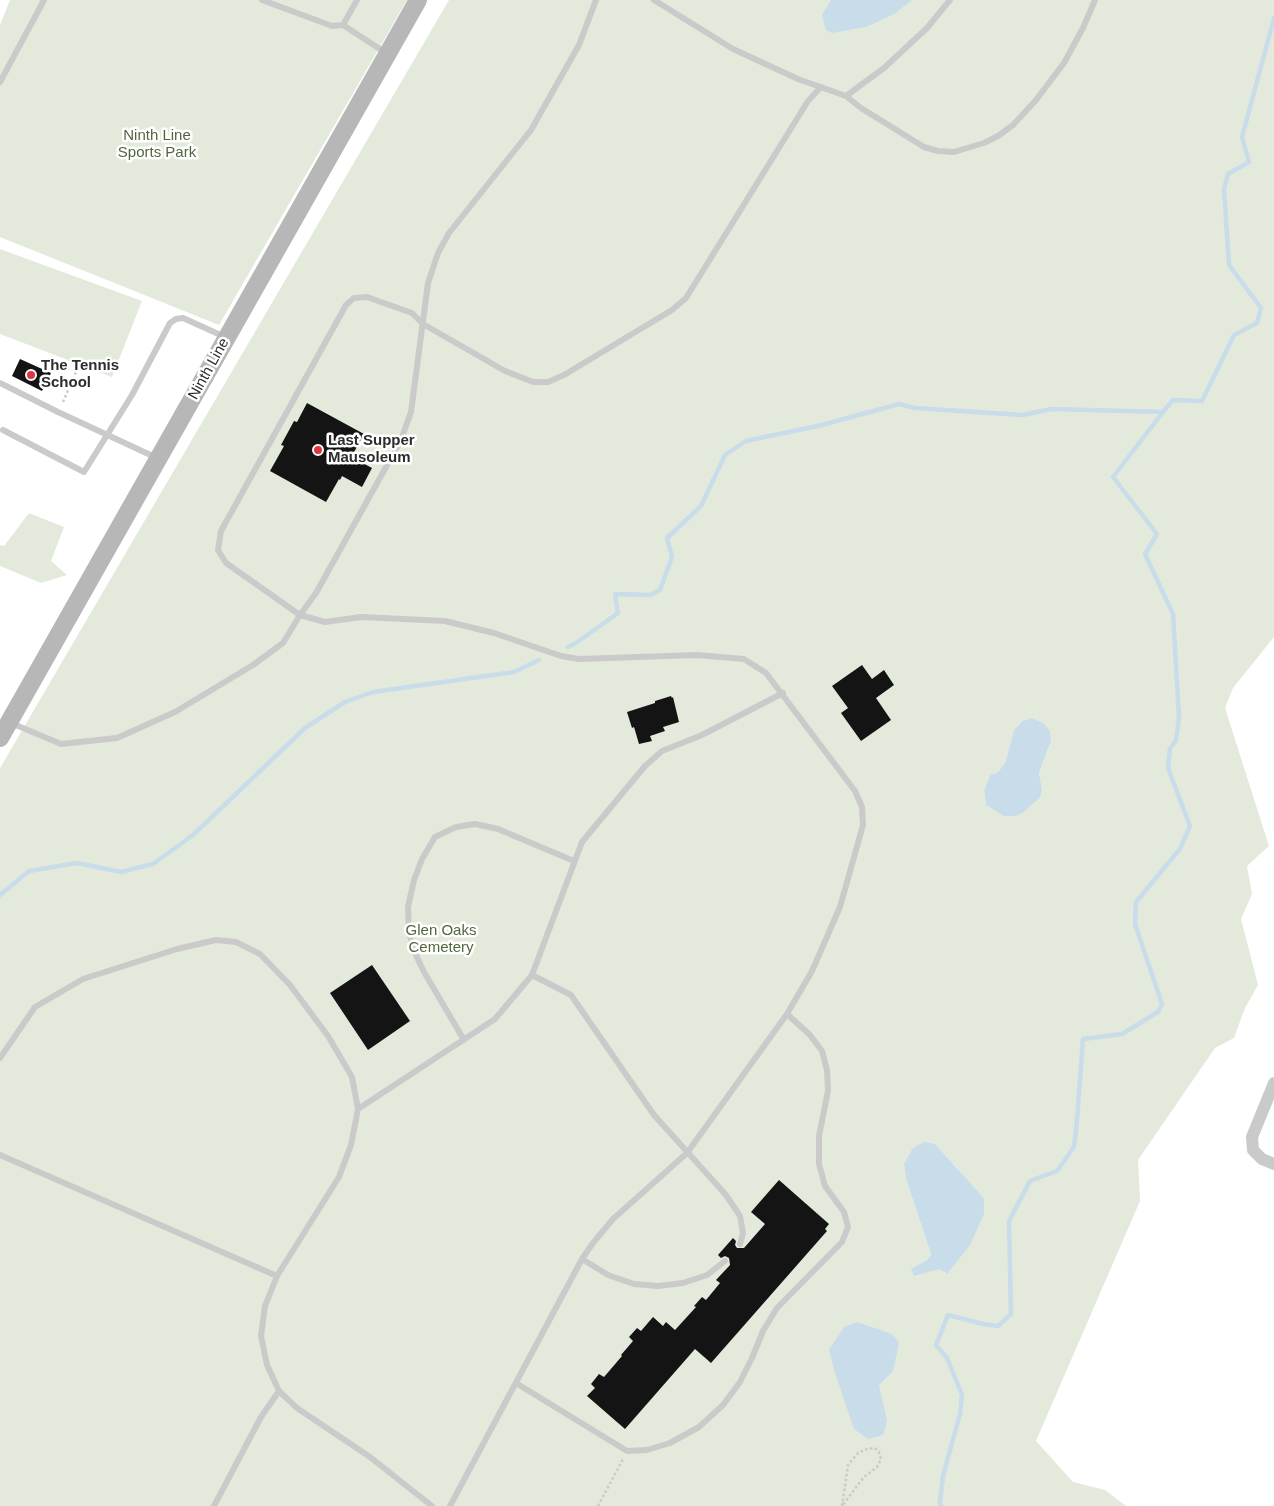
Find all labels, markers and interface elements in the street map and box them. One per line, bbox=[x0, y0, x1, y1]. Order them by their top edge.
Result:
park label: Ninth Line Sports Park bbox=[118, 127, 196, 162]
street label: Ninth Line bbox=[185, 335, 233, 403]
place label: The Tennis School bbox=[41, 357, 119, 392]
marker: The Tennis School bbox=[25, 369, 37, 381]
place label: Last Supper Mausoleum bbox=[328, 432, 415, 467]
marker: Last Supper Mausoleum bbox=[312, 444, 324, 456]
park label: Glen Oaks Cemetery bbox=[406, 922, 476, 957]

